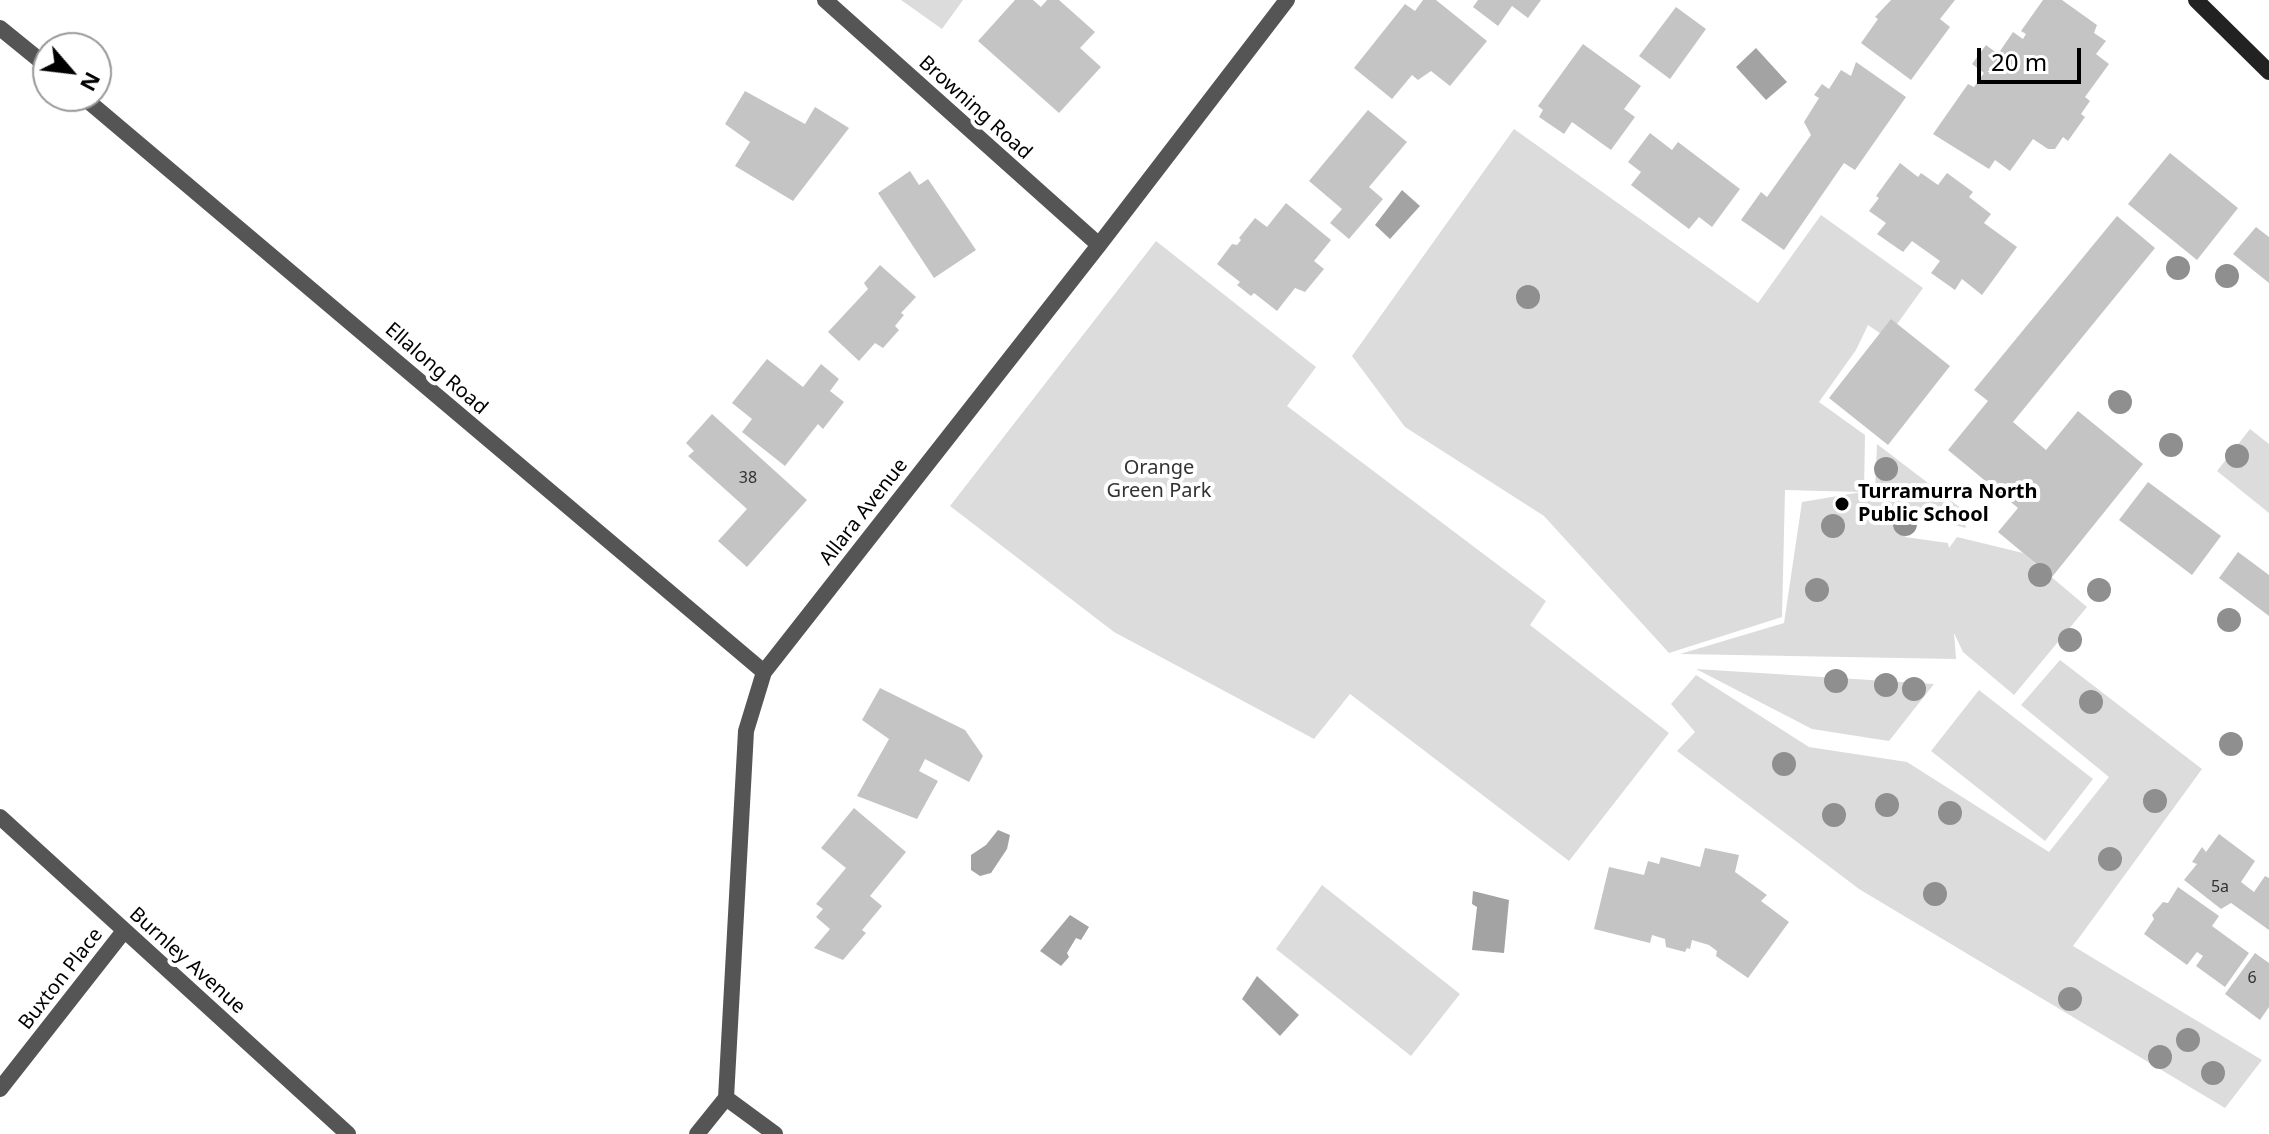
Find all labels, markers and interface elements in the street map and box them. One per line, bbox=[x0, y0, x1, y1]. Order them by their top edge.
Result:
north arrow bbox=[32, 32, 112, 112]
scale bar bbox=[1981, 32, 2085, 82]
text: 20 m bbox=[1991, 45, 2047, 78]
street label: Browning Road bbox=[914, 51, 1036, 165]
text: N bbox=[74, 67, 109, 97]
street label: Ellalong Road bbox=[380, 318, 492, 420]
street label: Allara Avenue bbox=[815, 454, 913, 570]
park label: Orange Green Park bbox=[1107, 456, 1211, 503]
house number: 38 bbox=[739, 468, 757, 488]
place label: Turramurra North Public School bbox=[1858, 480, 2038, 527]
marker: Turramurra North Public School bbox=[1833, 495, 1851, 513]
house number: 5a bbox=[2211, 877, 2229, 897]
street label: Burnley Avenue bbox=[124, 903, 250, 1019]
street label: Buxton Place bbox=[14, 923, 108, 1035]
house number: 6 bbox=[2247, 968, 2257, 988]

